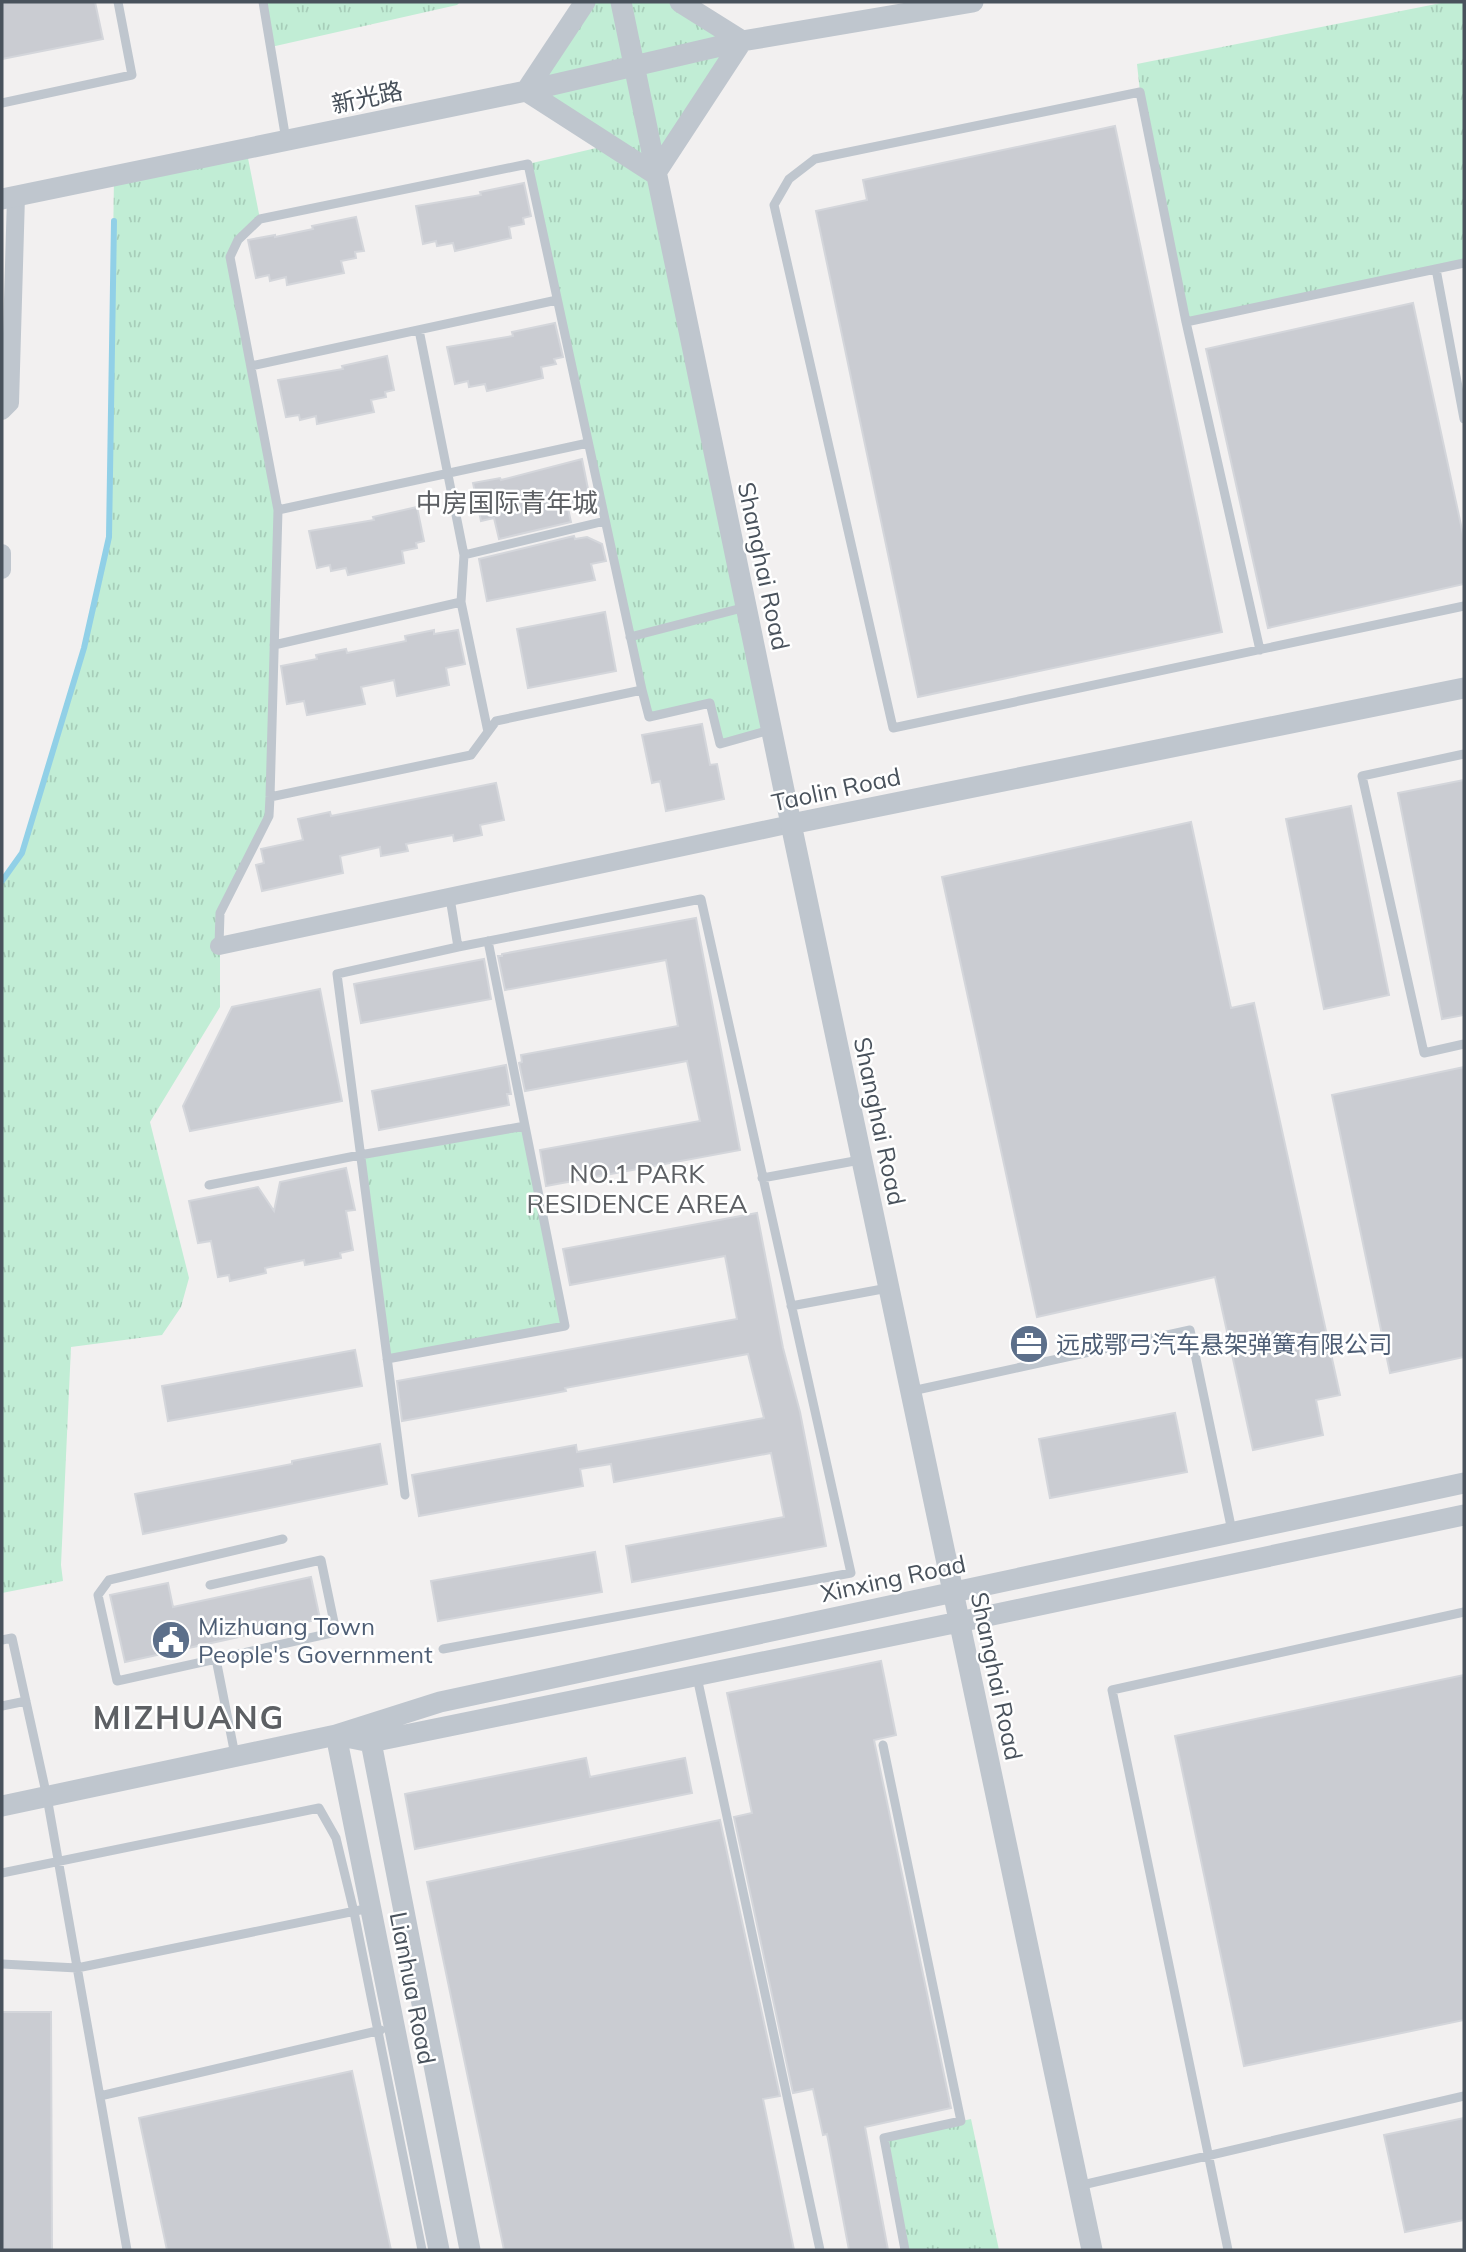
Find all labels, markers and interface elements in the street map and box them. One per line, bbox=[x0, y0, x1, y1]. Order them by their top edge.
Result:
street label: 新光路 bbox=[329, 75, 405, 119]
street label: Shanghai Road bbox=[732, 479, 796, 653]
district label: 中房国际青年城 bbox=[416, 486, 598, 519]
street label: Taolin Road bbox=[769, 761, 903, 817]
street label: Shanghai Road bbox=[848, 1034, 912, 1208]
district label: NO.1 PARK RESIDENCE AREA bbox=[526, 1157, 748, 1220]
office icon: 远成鄂弓汽车悬架弹簧有限公司 bbox=[1008, 1323, 1050, 1365]
place label: 远成鄂弓汽车悬架弹簧有限公司 bbox=[1056, 1329, 1392, 1359]
street label: Xinxing Road bbox=[818, 1548, 968, 1608]
street label: Shanghai Road bbox=[965, 1589, 1029, 1763]
place label: Mizhuang Town People's Government bbox=[198, 1611, 433, 1669]
public building icon: Mizhuang Town People's Government bbox=[150, 1619, 192, 1661]
district label: MIZHUANG bbox=[93, 1697, 285, 1737]
street label: Lianhua Road bbox=[384, 1909, 442, 2067]

